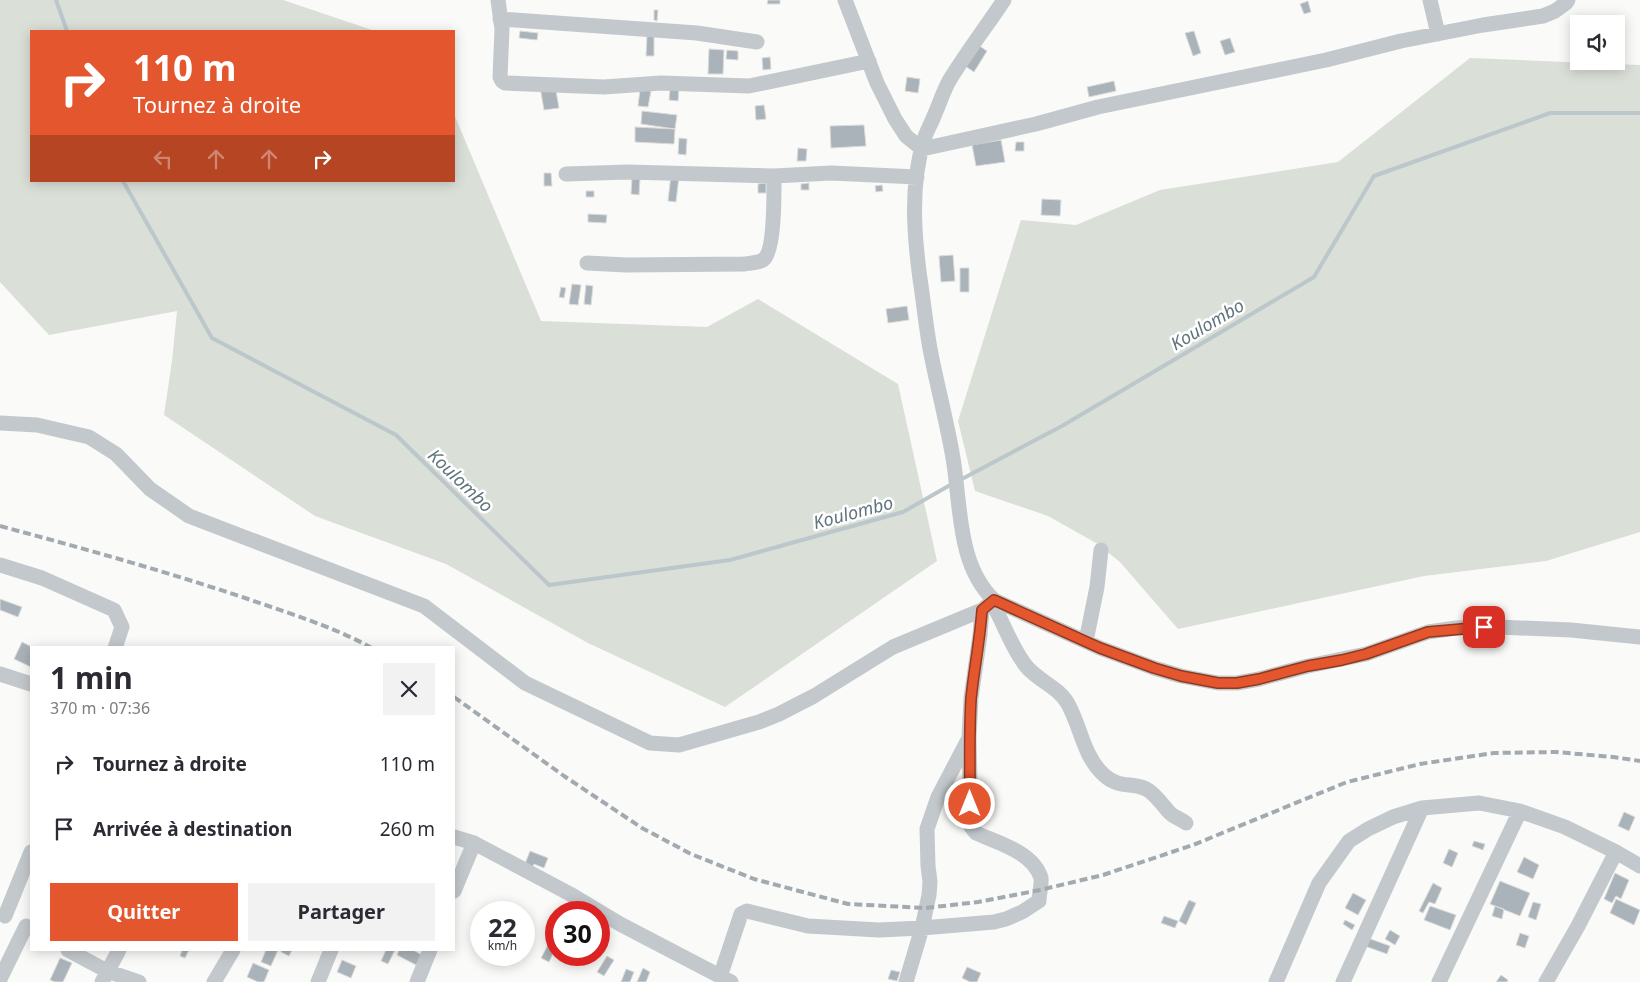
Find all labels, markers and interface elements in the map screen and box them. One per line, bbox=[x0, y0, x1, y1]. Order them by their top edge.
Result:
map controls bbox=[1570, 15, 1625, 70]
button: sound bbox=[1570, 15, 1625, 70]
text: 110 m bbox=[133, 44, 236, 91]
icon: right bbox=[50, 50, 115, 115]
text: Tournez à droite bbox=[133, 89, 301, 119]
icon: left bbox=[149, 145, 177, 173]
icon: ahead bbox=[202, 145, 230, 173]
icon: ahead bbox=[255, 145, 283, 173]
icon: right bbox=[308, 145, 336, 173]
water label: Koulombo bbox=[1166, 293, 1248, 355]
water label: Koulombo bbox=[423, 443, 499, 517]
water label: Koulombo bbox=[810, 490, 896, 534]
pin bbox=[1463, 606, 1505, 648]
icon: arrive bbox=[1470, 613, 1498, 641]
text: 1 min bbox=[50, 657, 133, 698]
button: close bbox=[383, 663, 435, 715]
text: 370 m · 07:36 bbox=[50, 697, 150, 719]
icon: right bbox=[50, 750, 78, 778]
text: Tournez à droite bbox=[93, 751, 247, 777]
text: 110 m bbox=[380, 751, 435, 777]
position arrow bbox=[943, 777, 995, 829]
icon: arrive bbox=[50, 815, 78, 843]
text: Arrivée à destination bbox=[93, 816, 292, 842]
text: 260 m bbox=[380, 816, 435, 842]
button: Quitter bbox=[50, 883, 238, 941]
button: Partager bbox=[248, 883, 435, 941]
speed limit sign: 30 bbox=[545, 901, 610, 966]
text: 22 bbox=[488, 910, 517, 944]
text: km/h bbox=[488, 937, 517, 954]

